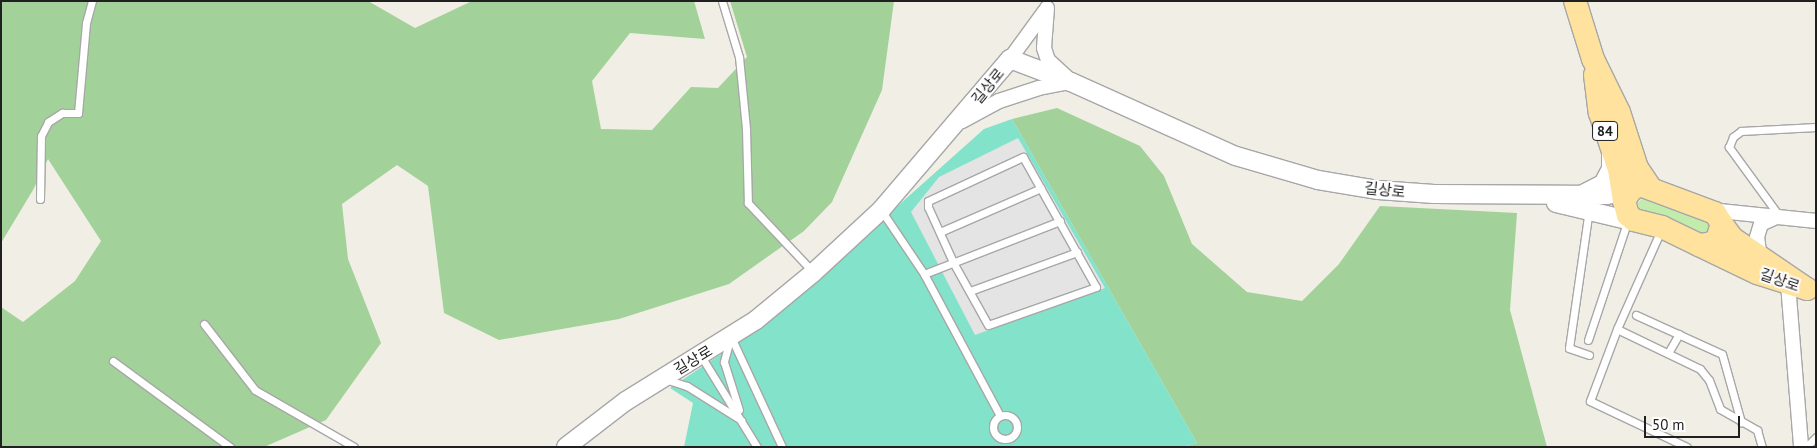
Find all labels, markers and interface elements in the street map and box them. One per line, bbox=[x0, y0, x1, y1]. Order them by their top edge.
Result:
street label: 길상로 bbox=[968, 64, 1008, 108]
road number: 84 bbox=[1591, 120, 1619, 142]
street label: 길상로 bbox=[1363, 179, 1407, 201]
street label: 길상로 bbox=[1757, 265, 1803, 295]
street label: 길상로 bbox=[671, 342, 715, 378]
scale bar bbox=[1647, 406, 1743, 438]
text: 50 m bbox=[1652, 415, 1685, 434]

